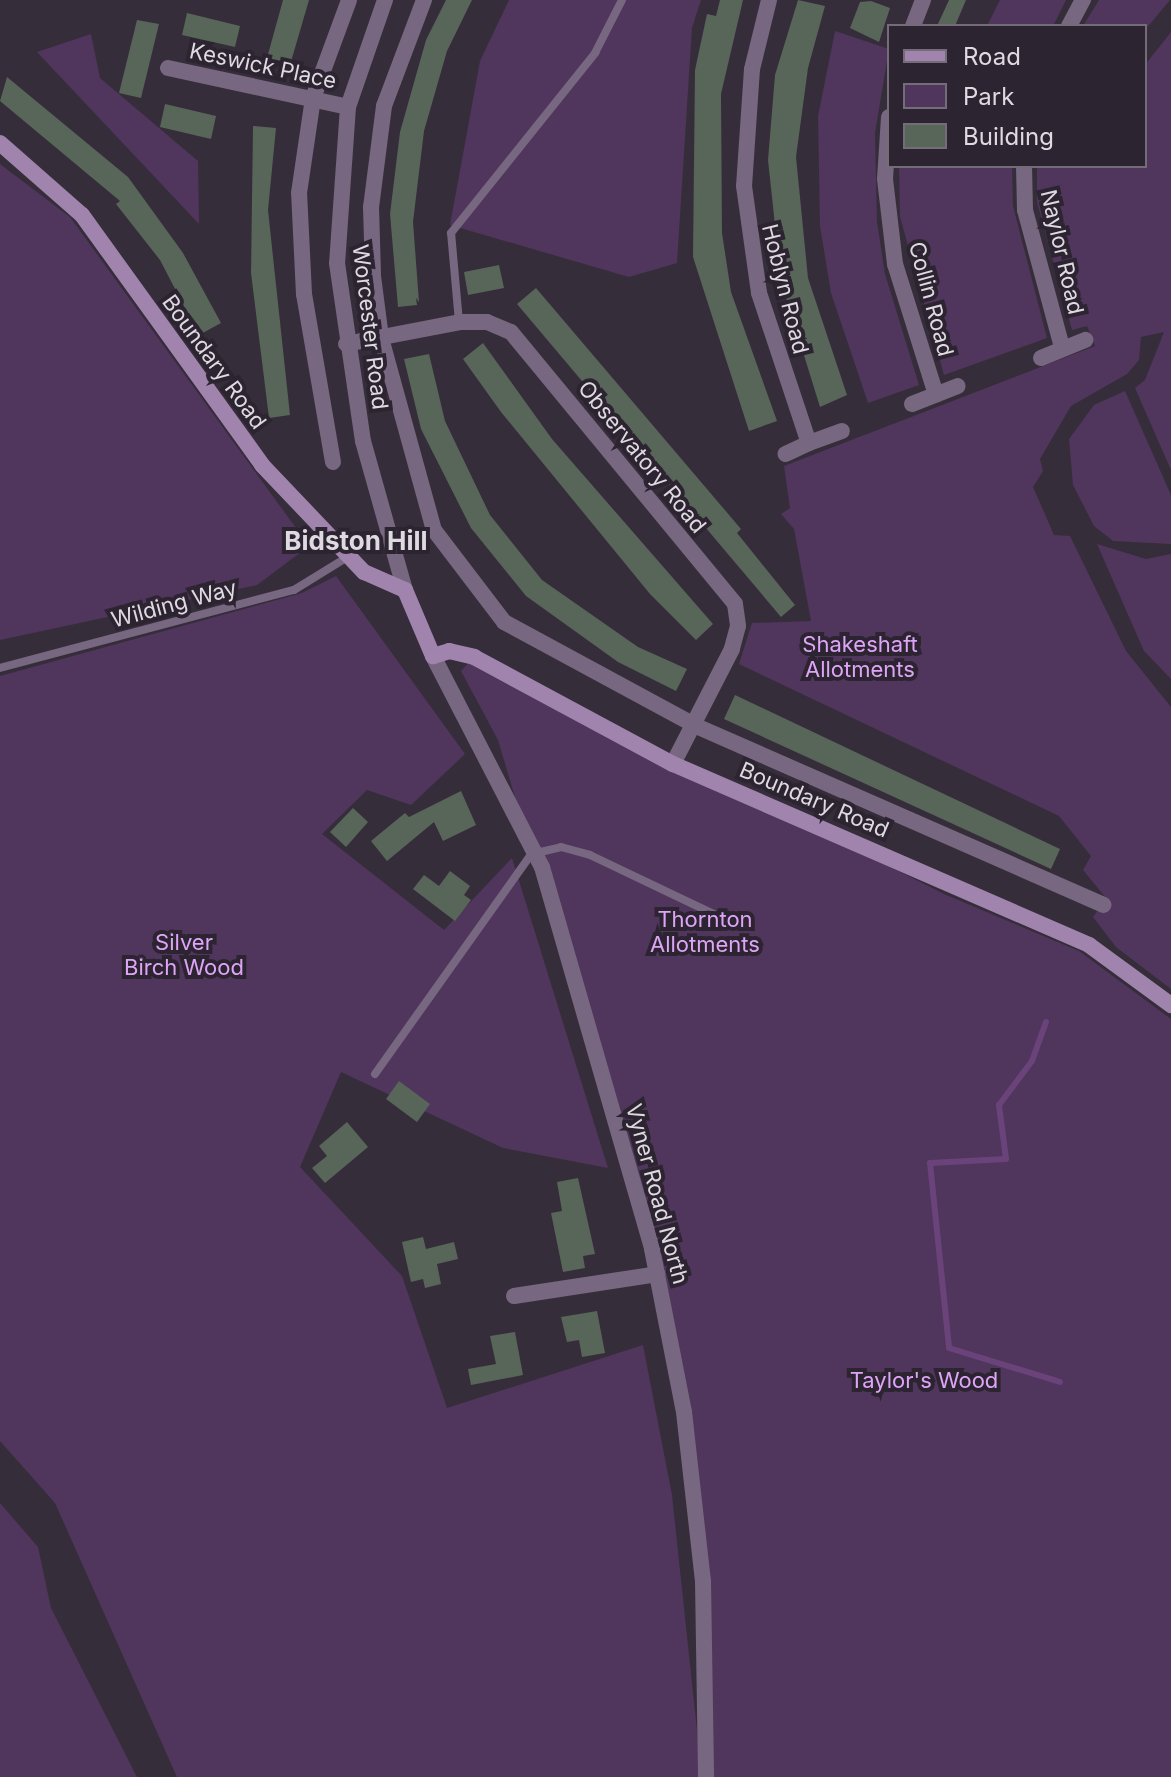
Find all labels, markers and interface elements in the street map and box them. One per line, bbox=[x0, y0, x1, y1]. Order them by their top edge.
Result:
legend bbox=[887, 24, 1147, 168]
street label: Keswick Place bbox=[187, 38, 339, 94]
text: Road bbox=[963, 42, 1021, 71]
text: Park bbox=[963, 82, 1014, 111]
text: Building bbox=[963, 122, 1054, 151]
street label: Naylor Road bbox=[1035, 187, 1089, 317]
street label: Hoblyn Road bbox=[756, 221, 814, 357]
street label: Collin Road bbox=[903, 239, 959, 359]
street label: Worcester Road bbox=[347, 243, 393, 411]
street label: Boundary Road bbox=[156, 290, 272, 434]
street label: Observatory Road bbox=[572, 375, 712, 539]
district label: Bidston Hill bbox=[284, 525, 428, 557]
street label: Wilding Way bbox=[108, 575, 240, 633]
park label: Shakeshaft Allotments bbox=[802, 631, 918, 682]
street label: Boundary Road bbox=[735, 757, 893, 843]
park label: Thornton Allotments bbox=[650, 906, 760, 958]
park label: Silver Birch Wood bbox=[124, 929, 244, 980]
street label: Vyner Road North bbox=[620, 1101, 694, 1287]
park label: Taylor's Wood bbox=[850, 1368, 998, 1394]

